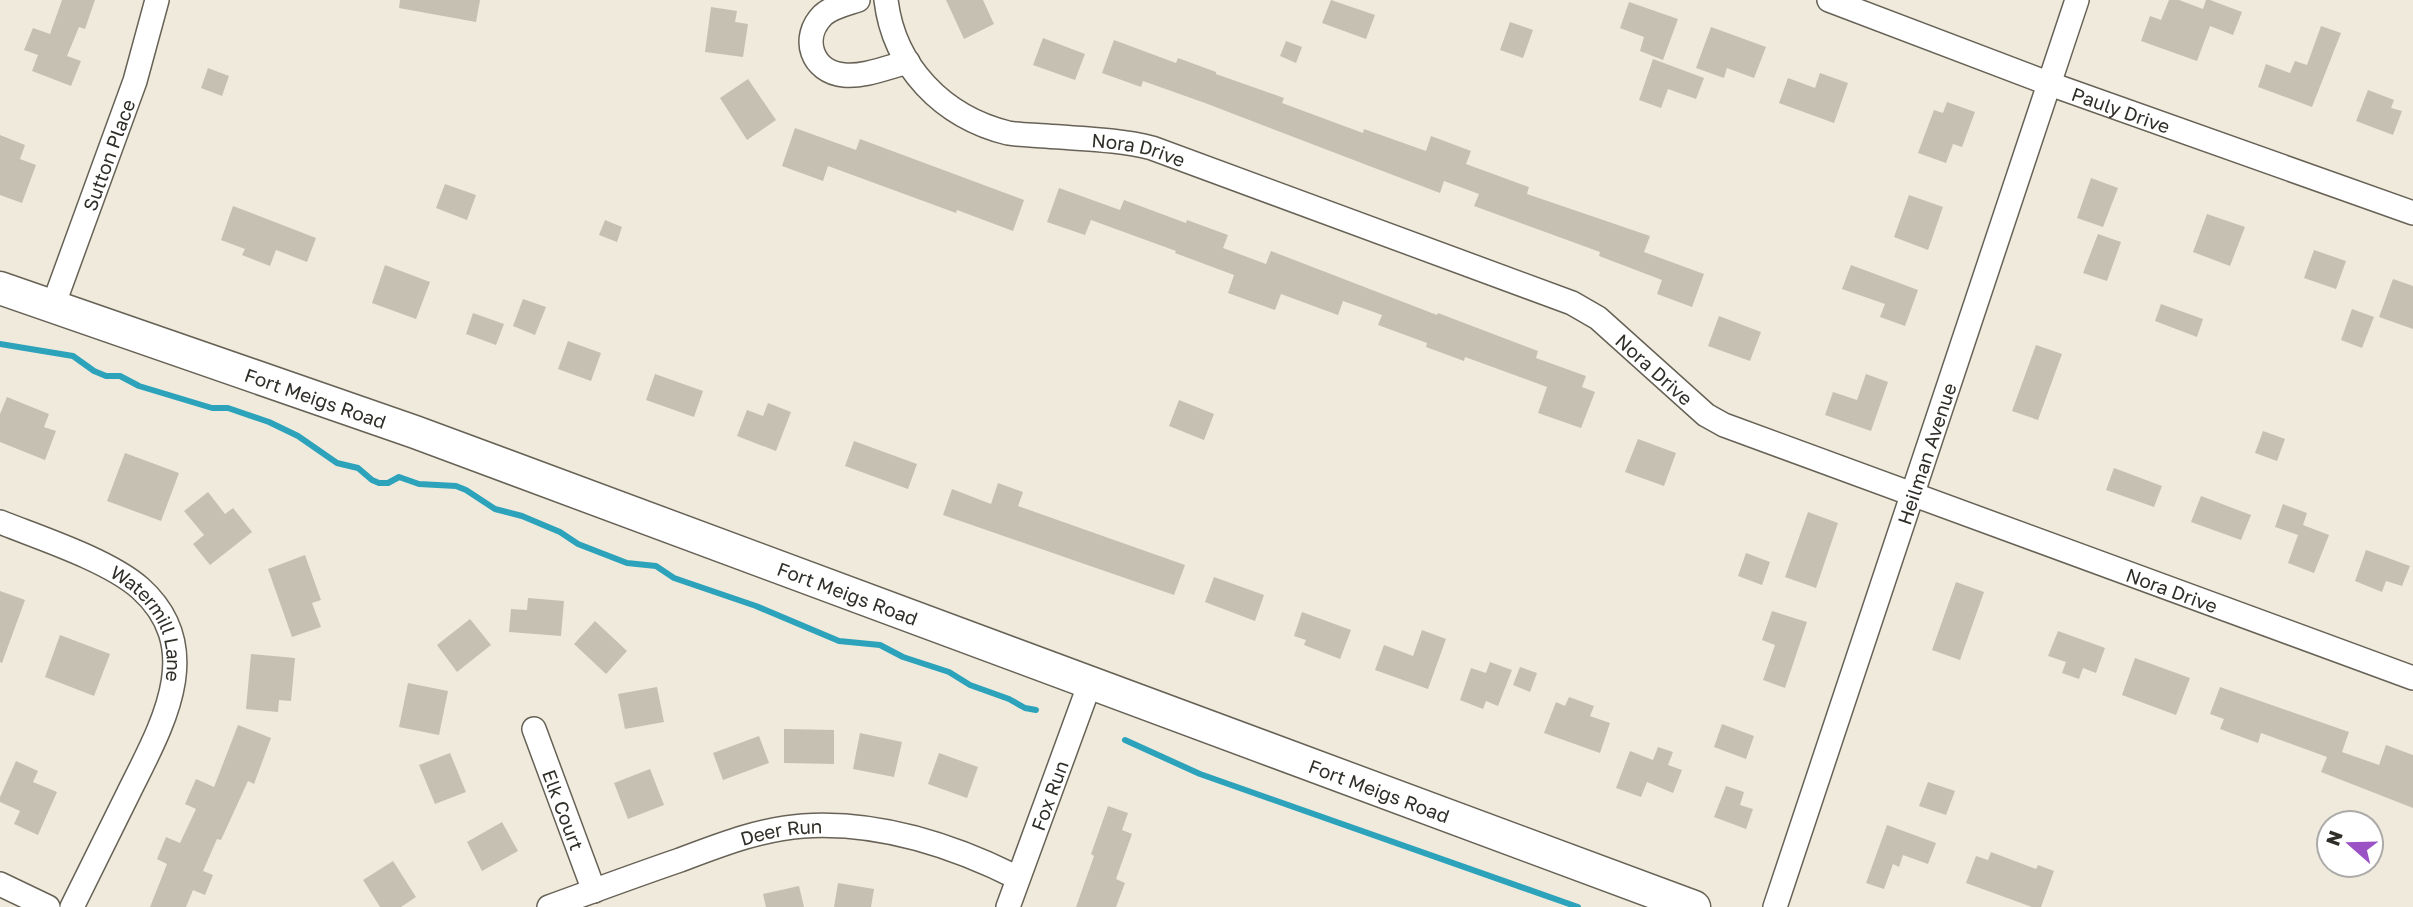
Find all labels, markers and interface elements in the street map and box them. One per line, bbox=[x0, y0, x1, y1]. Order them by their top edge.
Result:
street label: Pauly Drive bbox=[2069, 81, 2173, 137]
street label: Sutton Place bbox=[77, 96, 139, 214]
street label: Nora Drive bbox=[1091, 128, 1189, 171]
street label: Nora Drive bbox=[1611, 328, 1698, 409]
street label: Fort Meigs Road bbox=[242, 362, 389, 433]
street label: Heilman Avenue bbox=[1892, 380, 1960, 527]
street label: Fort Meigs Road bbox=[774, 556, 921, 629]
street label: Watermill Lane bbox=[107, 560, 186, 683]
street label: Nora Drive bbox=[2123, 562, 2221, 617]
street label: Fort Meigs Road bbox=[1306, 754, 1453, 827]
street label: Fox Run bbox=[1026, 757, 1072, 834]
street label: Elk Court bbox=[538, 766, 589, 853]
north arrow bbox=[2315, 809, 2385, 879]
street label: Deer Run bbox=[737, 814, 823, 849]
text: N bbox=[2320, 827, 2347, 849]

